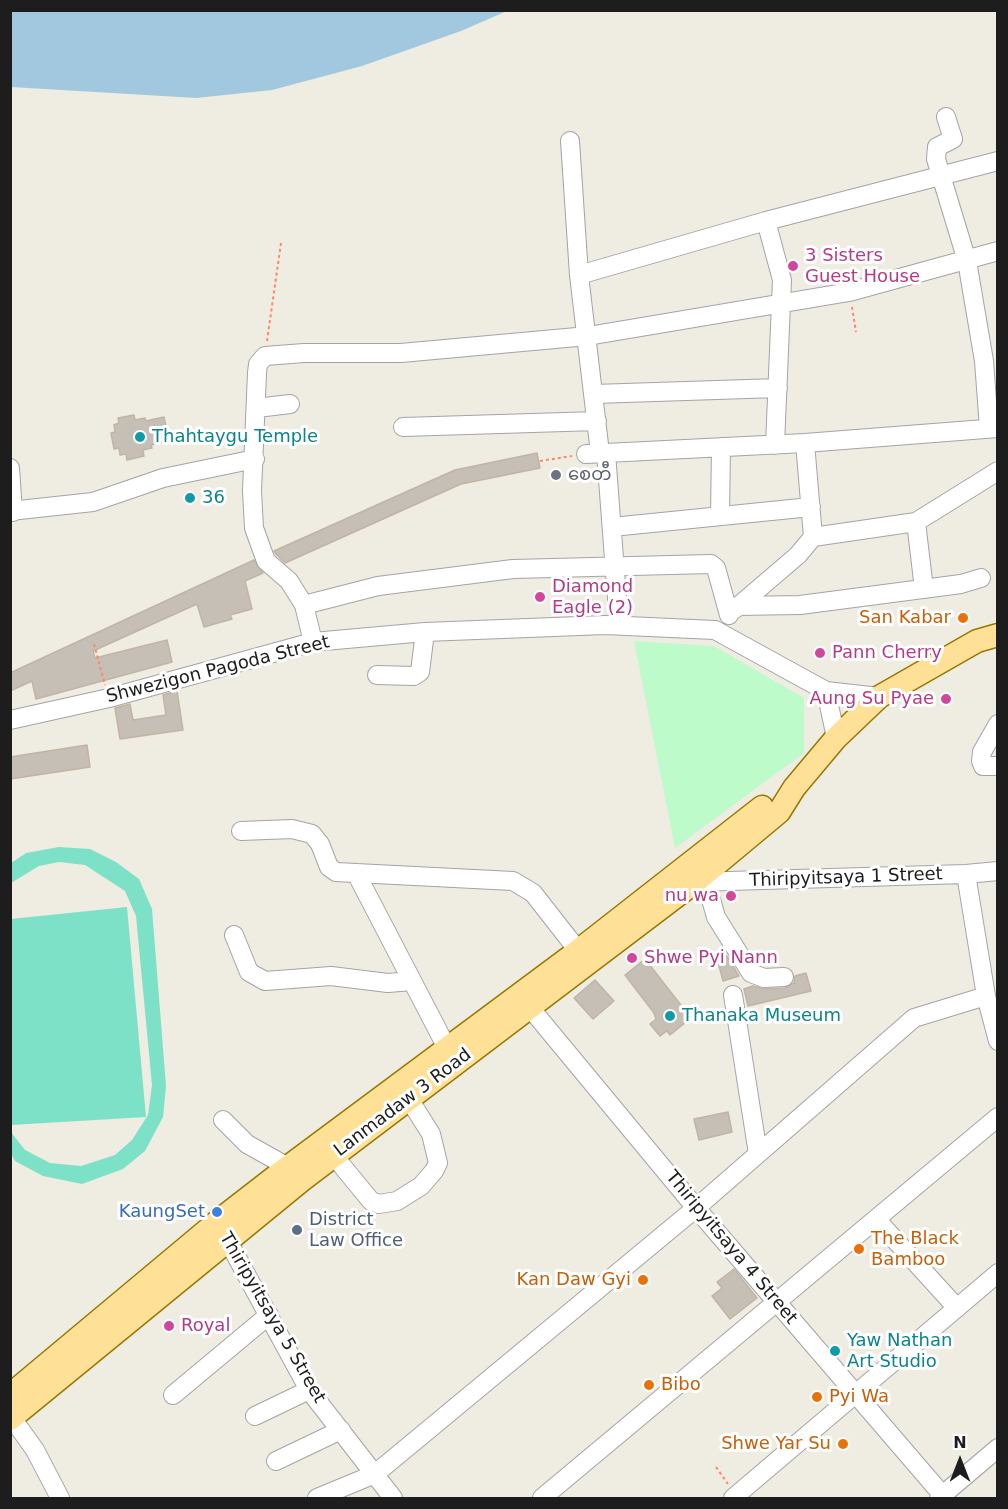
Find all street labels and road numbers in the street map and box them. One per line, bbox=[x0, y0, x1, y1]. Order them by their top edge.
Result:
street label: Shwezigon Pagoda Street bbox=[104, 632, 332, 708]
street label: Thiripyitsaya 1 Street bbox=[749, 864, 943, 892]
street label: Lanmadaw 3 Road bbox=[330, 1044, 476, 1162]
street label: Thiripyitsaya 4 Street bbox=[660, 1167, 802, 1329]
street label: Thiripyitsaya 5 Street bbox=[214, 1229, 330, 1407]

